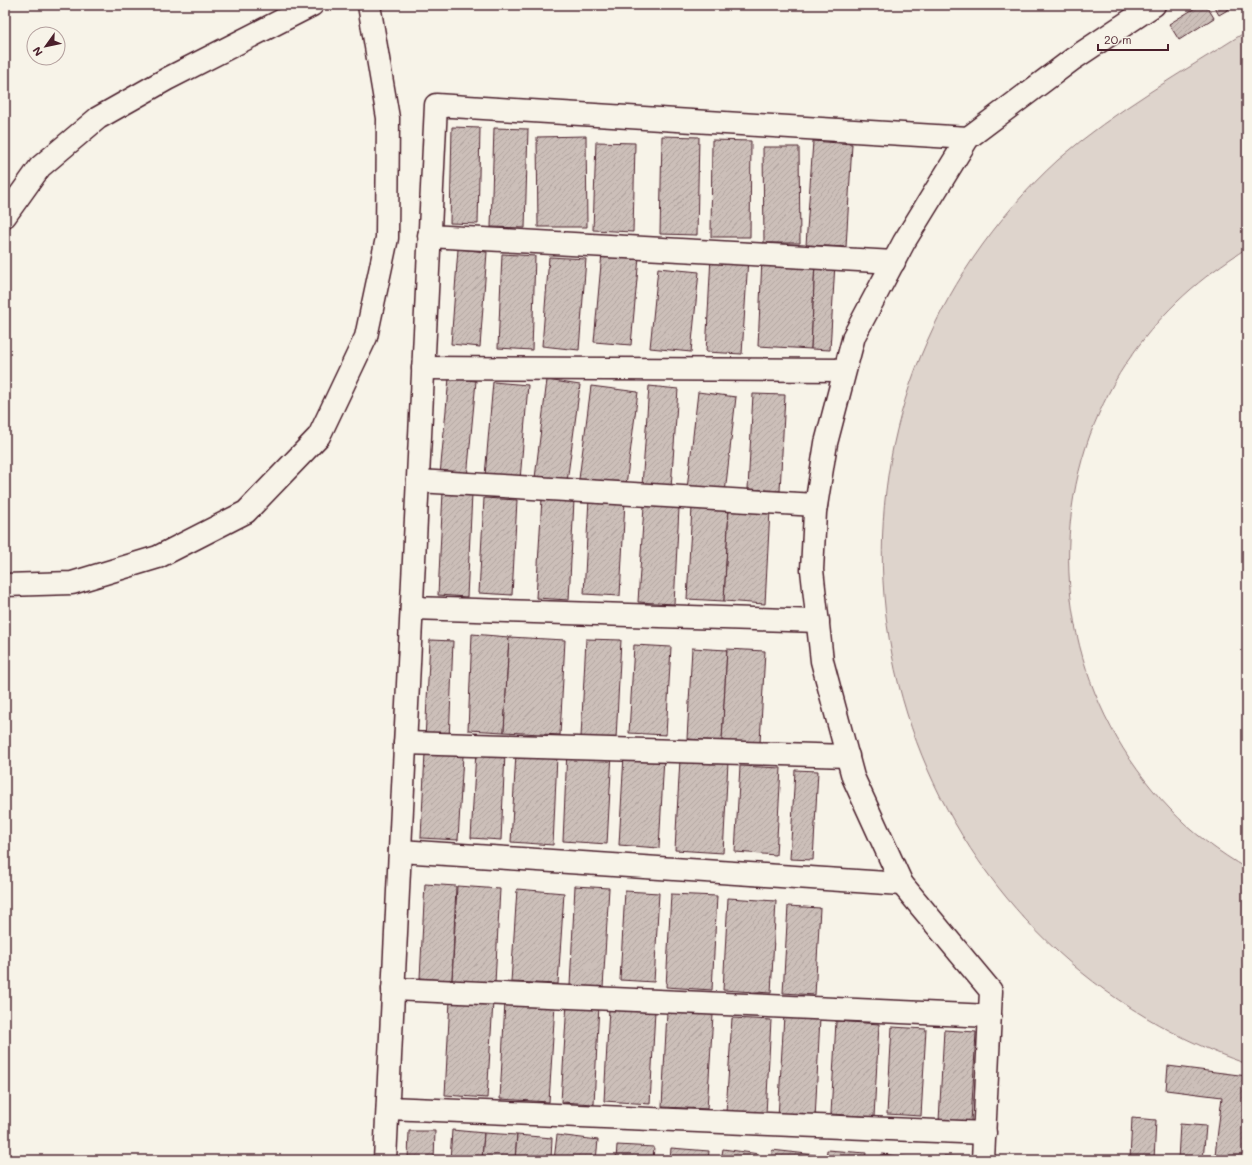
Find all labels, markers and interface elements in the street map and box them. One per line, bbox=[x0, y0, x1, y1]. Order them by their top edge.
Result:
north arrow bbox=[26, 26, 66, 66]
scale bar bbox=[1098, 26, 1168, 52]
text: 20 m bbox=[1104, 31, 1132, 47]
text: N bbox=[29, 44, 46, 59]

